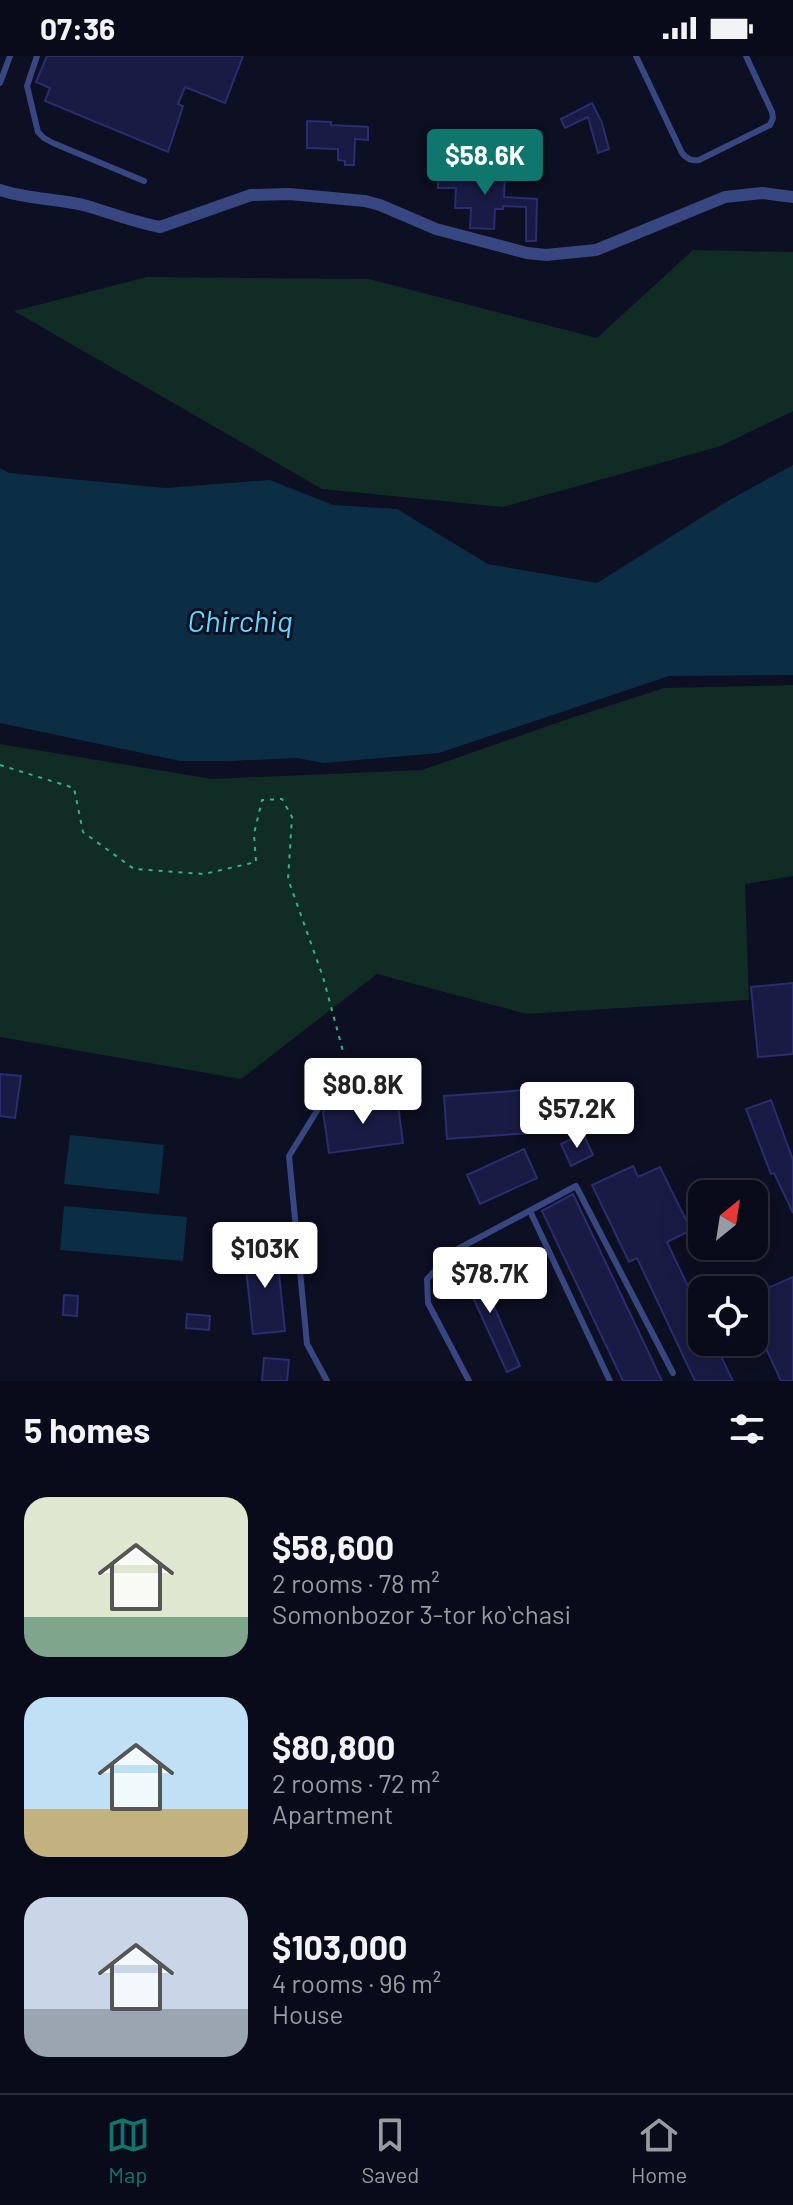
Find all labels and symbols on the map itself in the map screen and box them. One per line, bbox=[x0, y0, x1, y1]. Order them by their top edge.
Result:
pin: $58.6K bbox=[420, 129, 550, 197]
water label: Chirchiq bbox=[187, 602, 293, 638]
pin: $80.8K bbox=[298, 1058, 428, 1126]
pin: $57.2K bbox=[512, 1082, 642, 1150]
north arrow bbox=[688, 1180, 768, 1260]
pin: $103K bbox=[209, 1222, 321, 1290]
pin: $78.7K bbox=[425, 1247, 555, 1315]

